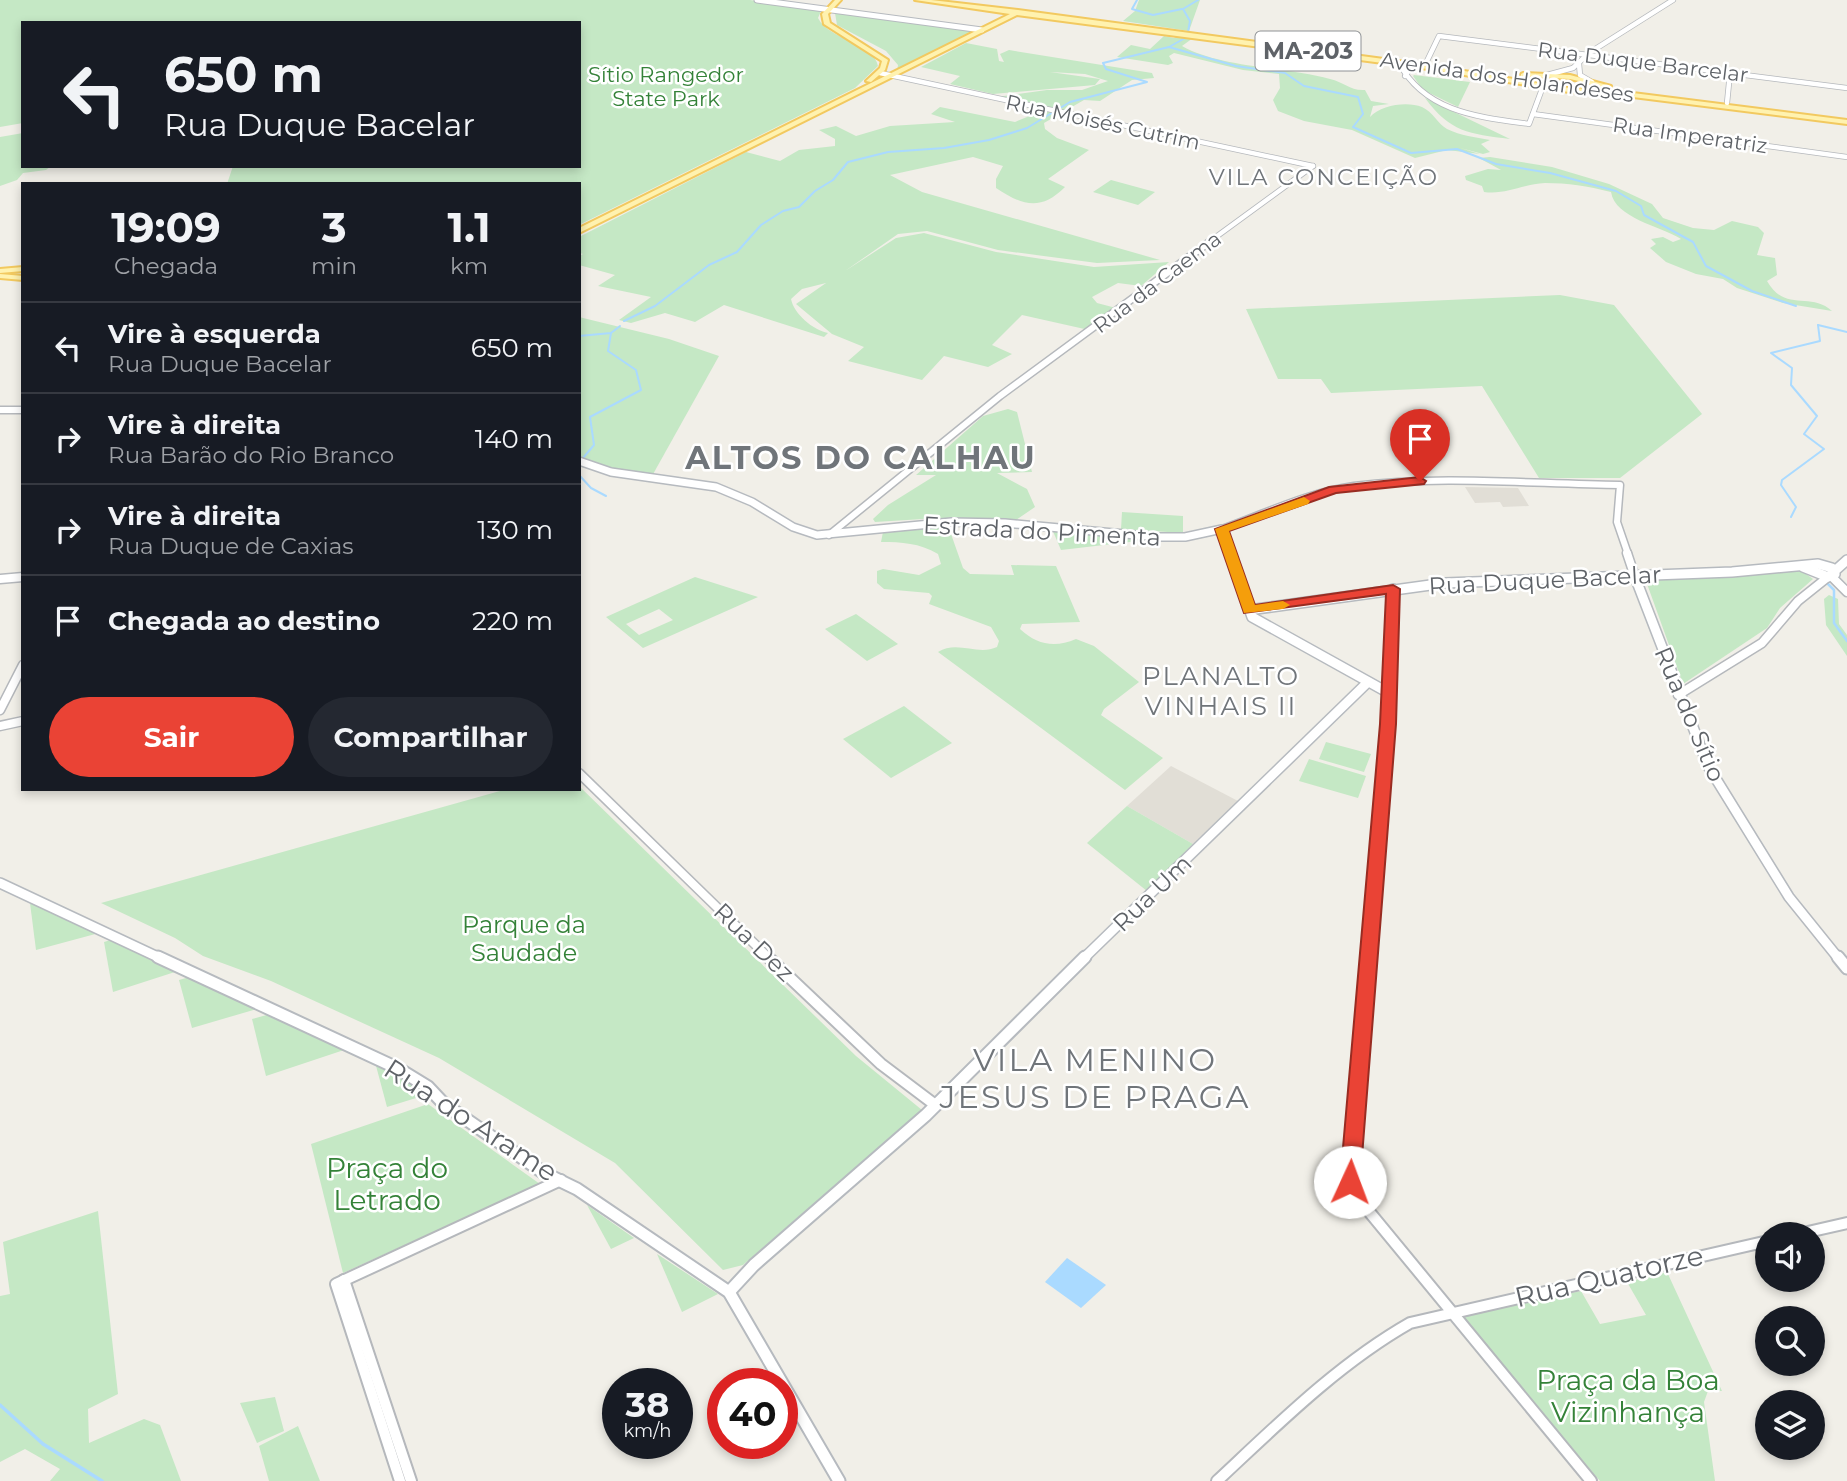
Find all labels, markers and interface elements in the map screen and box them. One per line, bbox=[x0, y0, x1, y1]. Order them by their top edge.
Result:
road number: MA-203 bbox=[1256, 32, 1360, 70]
street label: Rua Duque Barcelar bbox=[1536, 37, 1750, 87]
text: 650 m bbox=[164, 45, 323, 104]
street label: Avenida dos Holandeses bbox=[1379, 47, 1635, 107]
icon: left bbox=[49, 49, 140, 140]
park label: Sítio Rangedor State Park bbox=[588, 62, 744, 111]
street label: Rua Moisés Cutrim bbox=[1004, 89, 1202, 155]
text: Rua Duque Bacelar bbox=[164, 105, 475, 144]
street label: Rua Imperatriz bbox=[1611, 112, 1769, 158]
district label: VILA CONCEIÇÃO bbox=[1209, 163, 1439, 191]
text: 19:09 bbox=[111, 201, 221, 253]
text: 3 bbox=[322, 201, 347, 253]
text: 1.1 bbox=[447, 201, 491, 253]
street label: Rua da Caema bbox=[1088, 226, 1226, 338]
text: Chegada bbox=[114, 252, 218, 280]
text: min bbox=[311, 252, 357, 280]
text: km bbox=[450, 252, 488, 280]
text: Vire à esquerda bbox=[108, 318, 321, 350]
icon: left bbox=[49, 329, 87, 367]
text: 650 m bbox=[471, 332, 553, 364]
text: Rua Duque Bacelar bbox=[108, 350, 332, 378]
text: Vire à direita bbox=[108, 409, 281, 441]
pin bbox=[1390, 409, 1450, 481]
icon: right bbox=[49, 420, 87, 458]
icon: arrive bbox=[1401, 420, 1439, 458]
text: 140 m bbox=[475, 423, 553, 455]
district label: ALTOS DO CALHAU bbox=[684, 438, 1037, 477]
text: Rua Barão do Rio Branco bbox=[108, 441, 394, 469]
text: Vire à direita bbox=[108, 500, 281, 532]
street label: Estrada do Pimenta bbox=[923, 510, 1161, 552]
icon: right bbox=[49, 511, 87, 549]
text: 130 m bbox=[477, 514, 553, 546]
text: Rua Duque de Caxias bbox=[108, 532, 354, 560]
street label: Rua Duque Bacelar bbox=[1428, 559, 1662, 601]
icon: arrive bbox=[49, 602, 87, 640]
text: Chegada ao destino bbox=[108, 605, 380, 637]
text: 220 m bbox=[472, 605, 553, 637]
street label: Rua do Sítio bbox=[1649, 642, 1731, 786]
district label: PLANALTO VINHAIS II bbox=[1142, 660, 1300, 722]
button: Sair bbox=[49, 697, 294, 777]
button: Compartilhar bbox=[308, 697, 553, 777]
street label: Rua Um bbox=[1107, 848, 1197, 938]
street label: Rua Dez bbox=[708, 897, 800, 987]
park label: Parque da Saudade bbox=[462, 910, 586, 967]
district label: VILA MENINO JESUS DE PRAGA bbox=[939, 1040, 1250, 1116]
street label: Rua do Arame bbox=[378, 1051, 564, 1189]
position arrow bbox=[1313, 1145, 1387, 1219]
park label: Praça do Letrado bbox=[326, 1151, 448, 1217]
map controls bbox=[1755, 1222, 1825, 1460]
button: sound bbox=[1755, 1222, 1825, 1292]
street label: Rua Quatorze bbox=[1511, 1238, 1707, 1314]
button: search bbox=[1755, 1306, 1825, 1376]
park label: Praça da Boa Vizinhança bbox=[1536, 1363, 1720, 1429]
speed limit sign: 40 bbox=[707, 1368, 798, 1459]
text: 38 bbox=[626, 1383, 669, 1426]
button: layers bbox=[1755, 1390, 1825, 1460]
text: km/h bbox=[623, 1420, 672, 1442]

